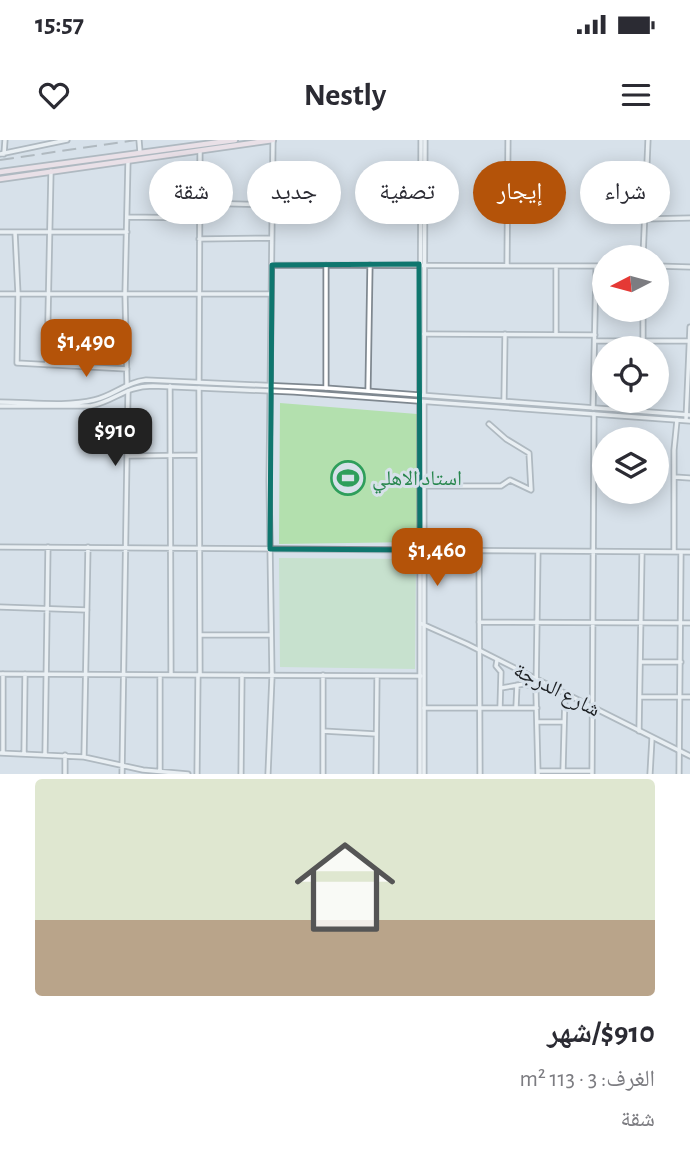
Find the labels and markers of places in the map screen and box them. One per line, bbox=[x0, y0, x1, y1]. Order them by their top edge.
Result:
pin: $1,490 bbox=[29, 320, 143, 379]
pin: $910 bbox=[74, 408, 156, 468]
sports icon: استاد الاهلي bbox=[329, 459, 367, 497]
place label: استاد الاهلي bbox=[372, 468, 462, 494]
pin: $1,460 bbox=[380, 528, 494, 588]

